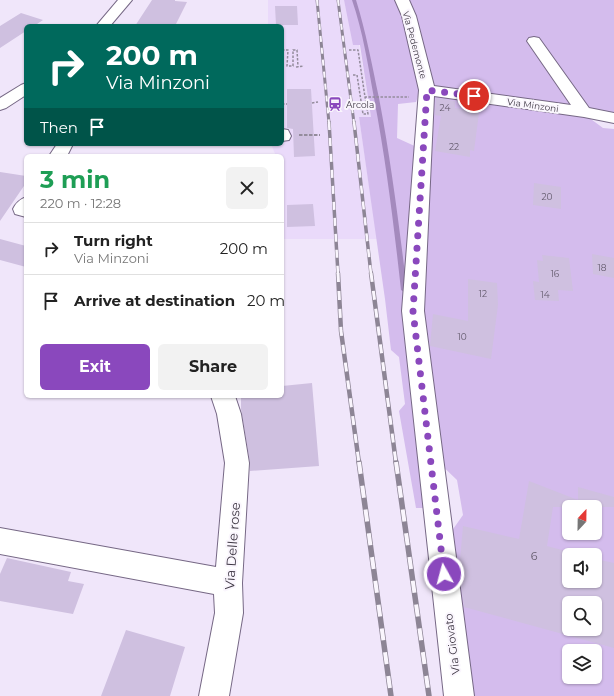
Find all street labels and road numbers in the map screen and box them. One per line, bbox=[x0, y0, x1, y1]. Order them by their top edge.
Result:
street label: Via Pedemonte bbox=[401, 10, 429, 81]
street label: Via Minzoni bbox=[506, 96, 560, 114]
street label: Via Delle rose bbox=[221, 502, 243, 590]
street label: Via Giovato bbox=[441, 613, 463, 675]

